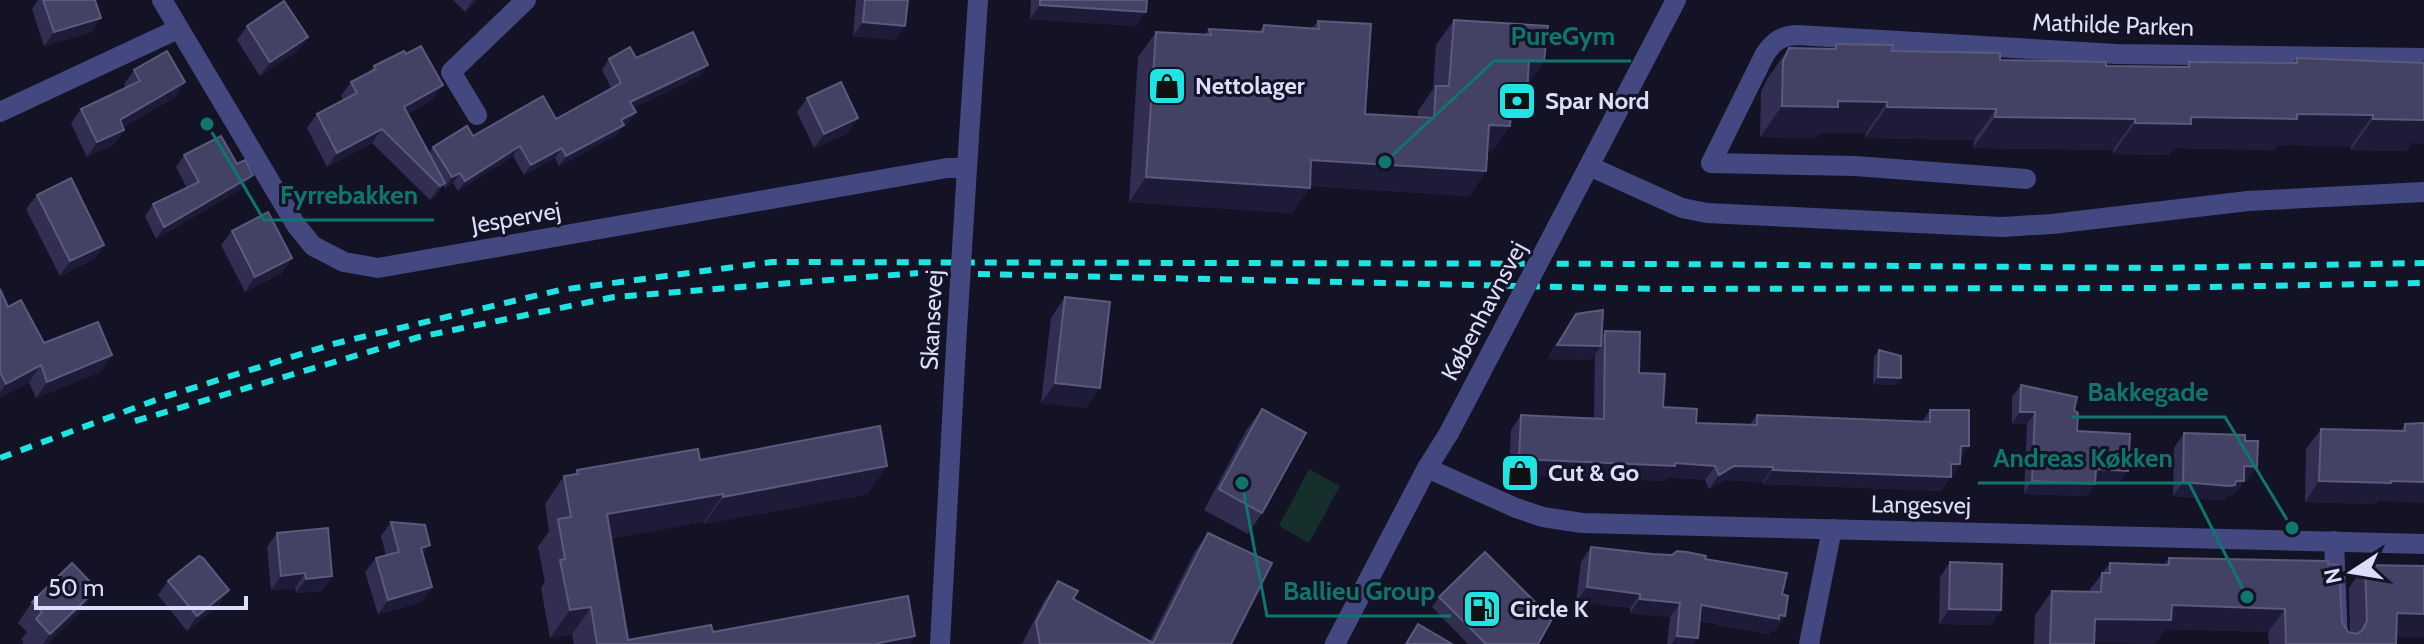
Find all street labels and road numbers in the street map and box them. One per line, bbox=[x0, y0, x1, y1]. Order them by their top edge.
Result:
street label: Mathilde Parken bbox=[2032, 7, 2194, 42]
street label: Jespervej bbox=[468, 195, 563, 240]
street label: Københavnsvej bbox=[1435, 236, 1532, 385]
street label: Skansevej bbox=[914, 269, 949, 371]
street label: Langesvej bbox=[1871, 489, 1971, 520]

